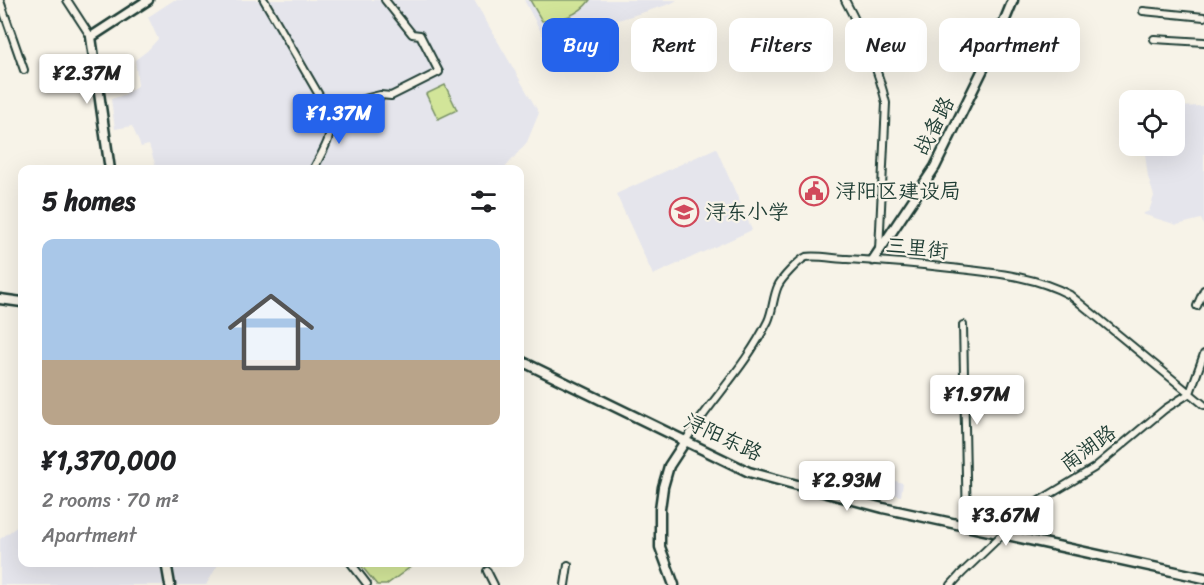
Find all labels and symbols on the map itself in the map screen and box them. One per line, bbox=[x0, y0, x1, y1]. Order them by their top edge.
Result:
pin: ¥2.37M bbox=[38, 54, 136, 105]
street label: 战备路 bbox=[903, 89, 965, 163]
pin: ¥1.37M bbox=[290, 94, 388, 145]
place label: 浔阳区建设局 bbox=[835, 172, 961, 210]
public building icon: 浔阳区建设局 bbox=[798, 175, 830, 207]
place label: 浔东小学 bbox=[705, 193, 789, 231]
school or university icon: 浔东小学 bbox=[668, 196, 700, 228]
street label: 三里街 bbox=[884, 226, 950, 270]
pin: ¥1.97M bbox=[928, 375, 1026, 426]
street label: 浔阳东路 bbox=[677, 402, 769, 472]
street label: 南湖路 bbox=[1051, 414, 1125, 482]
pin: ¥2.93M bbox=[798, 461, 896, 512]
pin: ¥3.67M bbox=[957, 496, 1055, 547]

